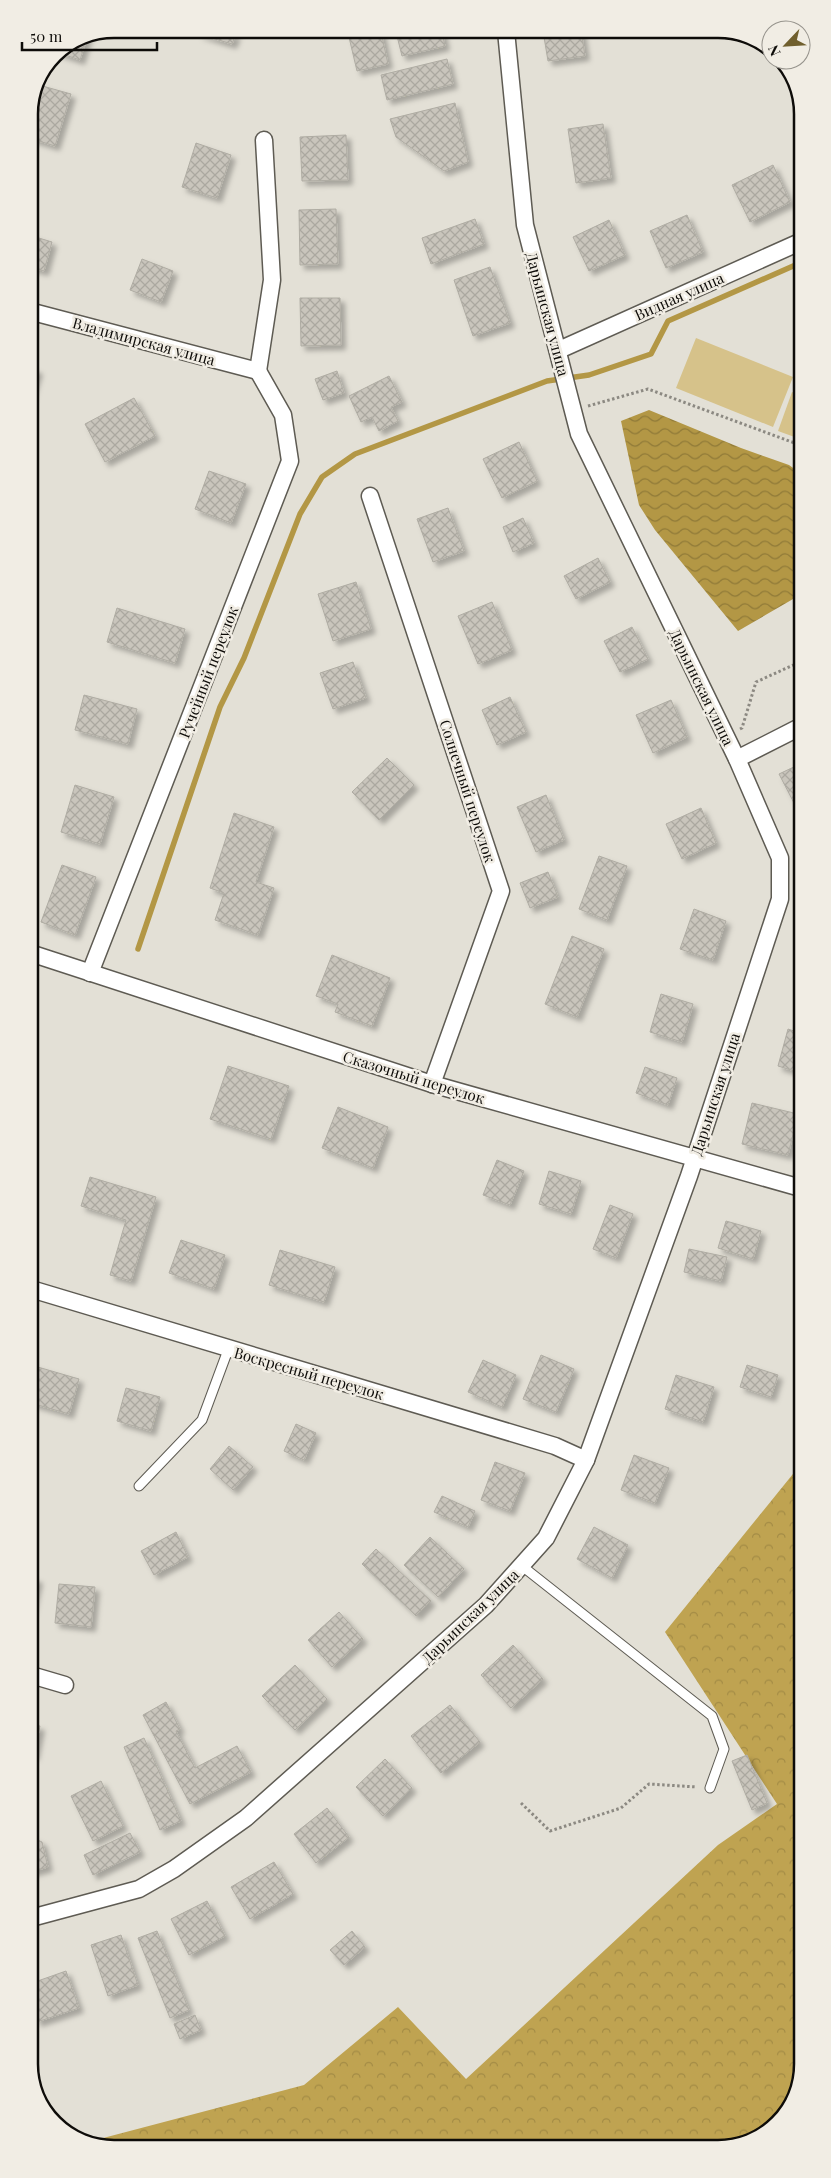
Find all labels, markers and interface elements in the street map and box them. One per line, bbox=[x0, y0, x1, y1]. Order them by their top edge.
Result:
scale bar bbox=[22, 20, 158, 52]
north arrow bbox=[761, 20, 811, 70]
text: 50 m bbox=[30, 26, 63, 46]
text: N bbox=[763, 42, 785, 59]
street label: Дарьинская улица bbox=[522, 250, 574, 379]
street label: Видная улица bbox=[631, 267, 727, 325]
street label: Владимирская улица bbox=[71, 312, 218, 370]
street label: Ручейный переулок bbox=[174, 603, 242, 741]
street label: Дарьинская улица bbox=[665, 625, 739, 749]
street label: Солнечный переулок bbox=[435, 717, 501, 865]
street label: Дарьинская улица bbox=[686, 1030, 744, 1158]
street label: Сказочный переулок bbox=[341, 1046, 488, 1108]
street label: Воскресный переулок bbox=[232, 1342, 387, 1404]
street label: Дарьинская улица bbox=[417, 1564, 523, 1668]

